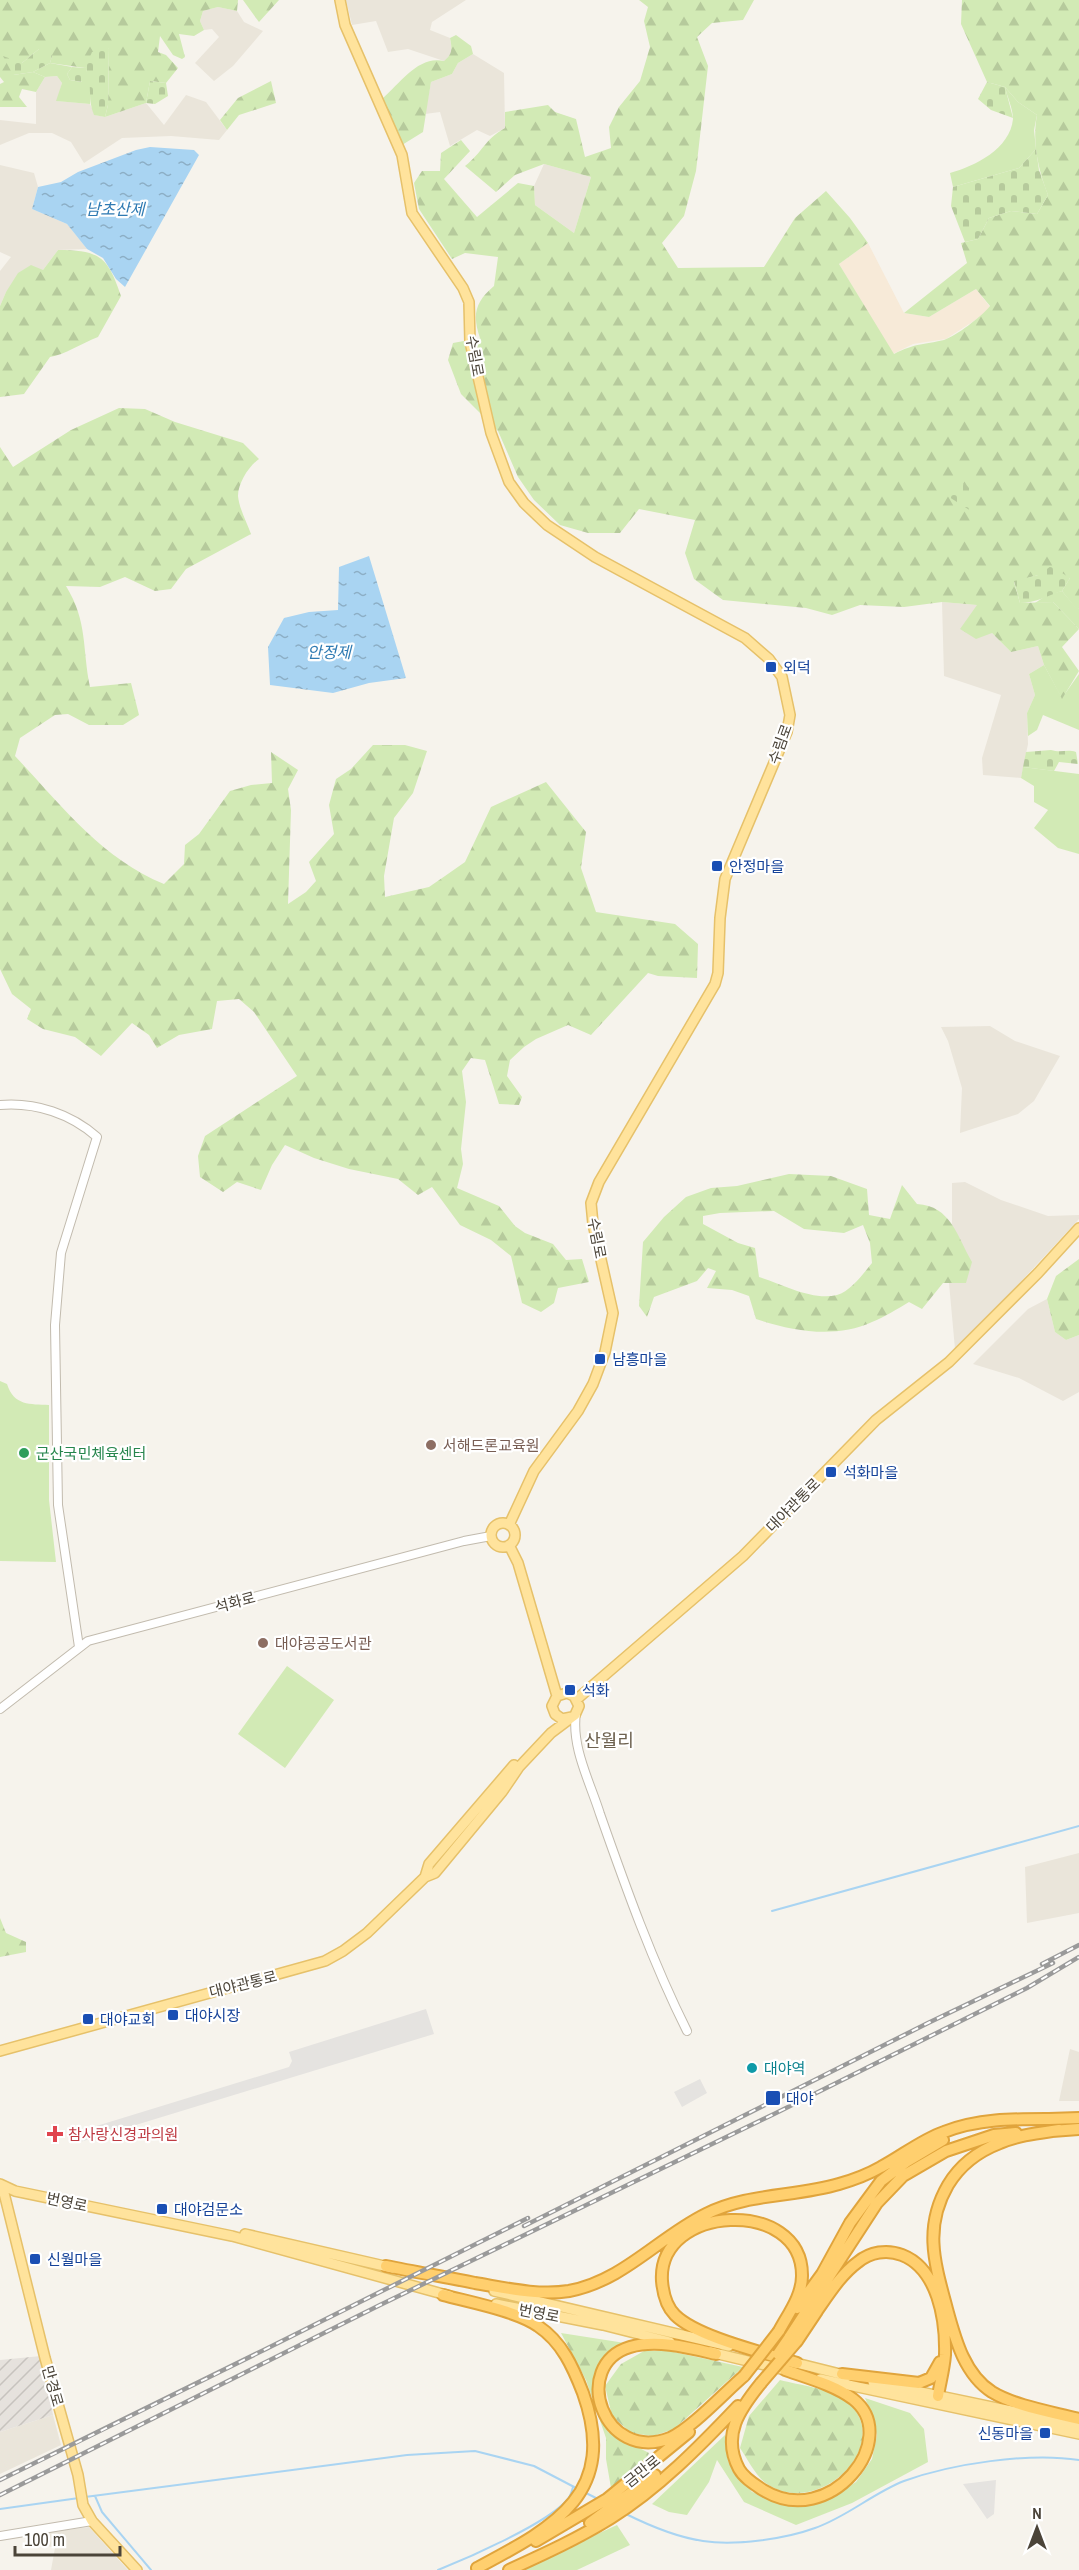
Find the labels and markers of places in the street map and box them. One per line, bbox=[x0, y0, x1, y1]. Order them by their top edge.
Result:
place label: 외덕 bbox=[783, 657, 811, 678]
marker: 외덕 bbox=[764, 660, 778, 674]
place label: 안정마을 bbox=[729, 856, 784, 877]
marker: 안정마을 bbox=[710, 859, 724, 873]
place label: 남흥마을 bbox=[612, 1349, 667, 1370]
marker: 남흥마을 bbox=[593, 1352, 607, 1366]
place label: 서해드론교육원 bbox=[443, 1435, 540, 1456]
marker: 서해드론교육원 bbox=[424, 1438, 438, 1452]
place label: 군산국민체육센터 bbox=[36, 1443, 146, 1464]
marker: 군산국민체육센터 bbox=[17, 1446, 31, 1460]
place label: 석화마을 bbox=[843, 1462, 898, 1483]
marker: 석화마을 bbox=[824, 1465, 838, 1479]
place label: 대야공공도서관 bbox=[275, 1633, 372, 1654]
marker: 대야공공도서관 bbox=[256, 1636, 270, 1650]
place label: 석화 bbox=[582, 1680, 610, 1701]
marker: 석화 bbox=[563, 1683, 577, 1697]
place label: 대야시장 bbox=[185, 2005, 240, 2026]
marker: 대야시장 bbox=[166, 2008, 180, 2022]
place label: 대야교회 bbox=[100, 2009, 155, 2030]
marker: 대야교회 bbox=[81, 2012, 95, 2026]
place label: 대야역 bbox=[764, 2058, 805, 2079]
marker: 대야역 bbox=[745, 2061, 759, 2075]
place label: 대야 bbox=[786, 2088, 814, 2109]
marker: 대야 bbox=[764, 2089, 782, 2107]
place label: 참사랑신경과의원 bbox=[68, 2124, 178, 2145]
marker: 참사랑신경과의원 bbox=[46, 2125, 64, 2143]
place label: 대야검문소 bbox=[174, 2199, 243, 2220]
marker: 대야검문소 bbox=[155, 2202, 169, 2216]
place label: 신월마을 bbox=[47, 2249, 102, 2270]
marker: 신월마을 bbox=[28, 2252, 42, 2266]
place label: 신동마을 bbox=[978, 2423, 1033, 2444]
marker: 신동마을 bbox=[1038, 2426, 1052, 2440]

